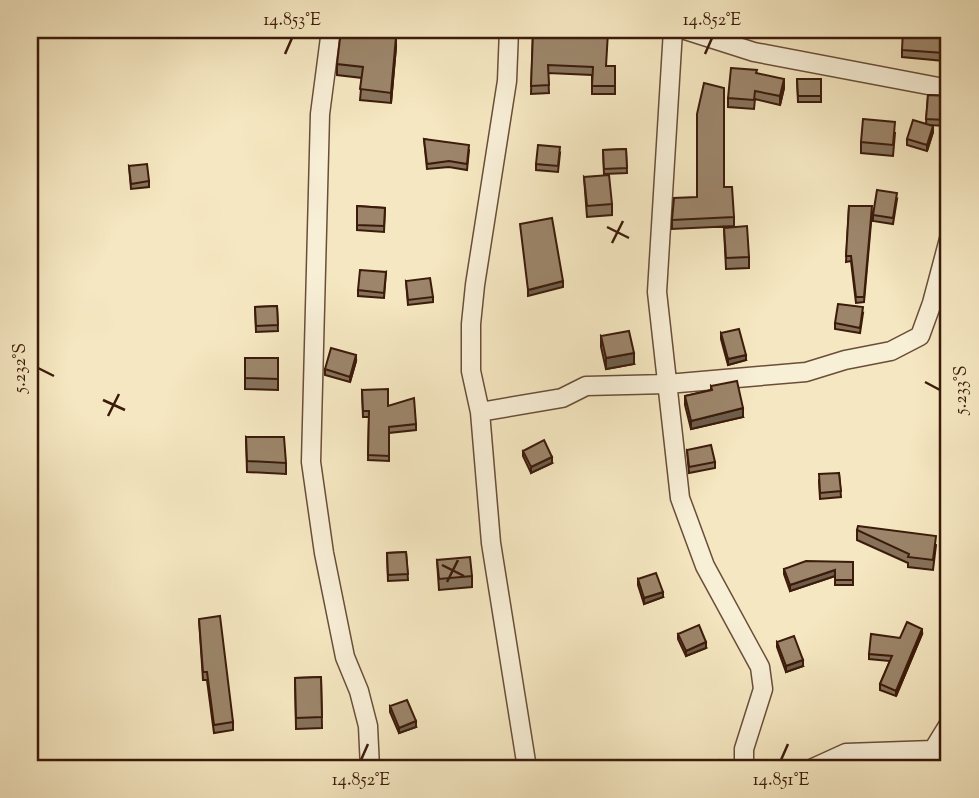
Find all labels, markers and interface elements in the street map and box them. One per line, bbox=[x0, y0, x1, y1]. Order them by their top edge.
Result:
text: 14.853°E bbox=[263, 8, 321, 34]
text: 14.852°E bbox=[683, 8, 741, 34]
text: 5.232°S bbox=[8, 343, 34, 394]
text: 5.233°S bbox=[949, 366, 975, 415]
text: 14.852°E bbox=[332, 768, 390, 794]
text: 14.851°E bbox=[753, 768, 809, 794]

